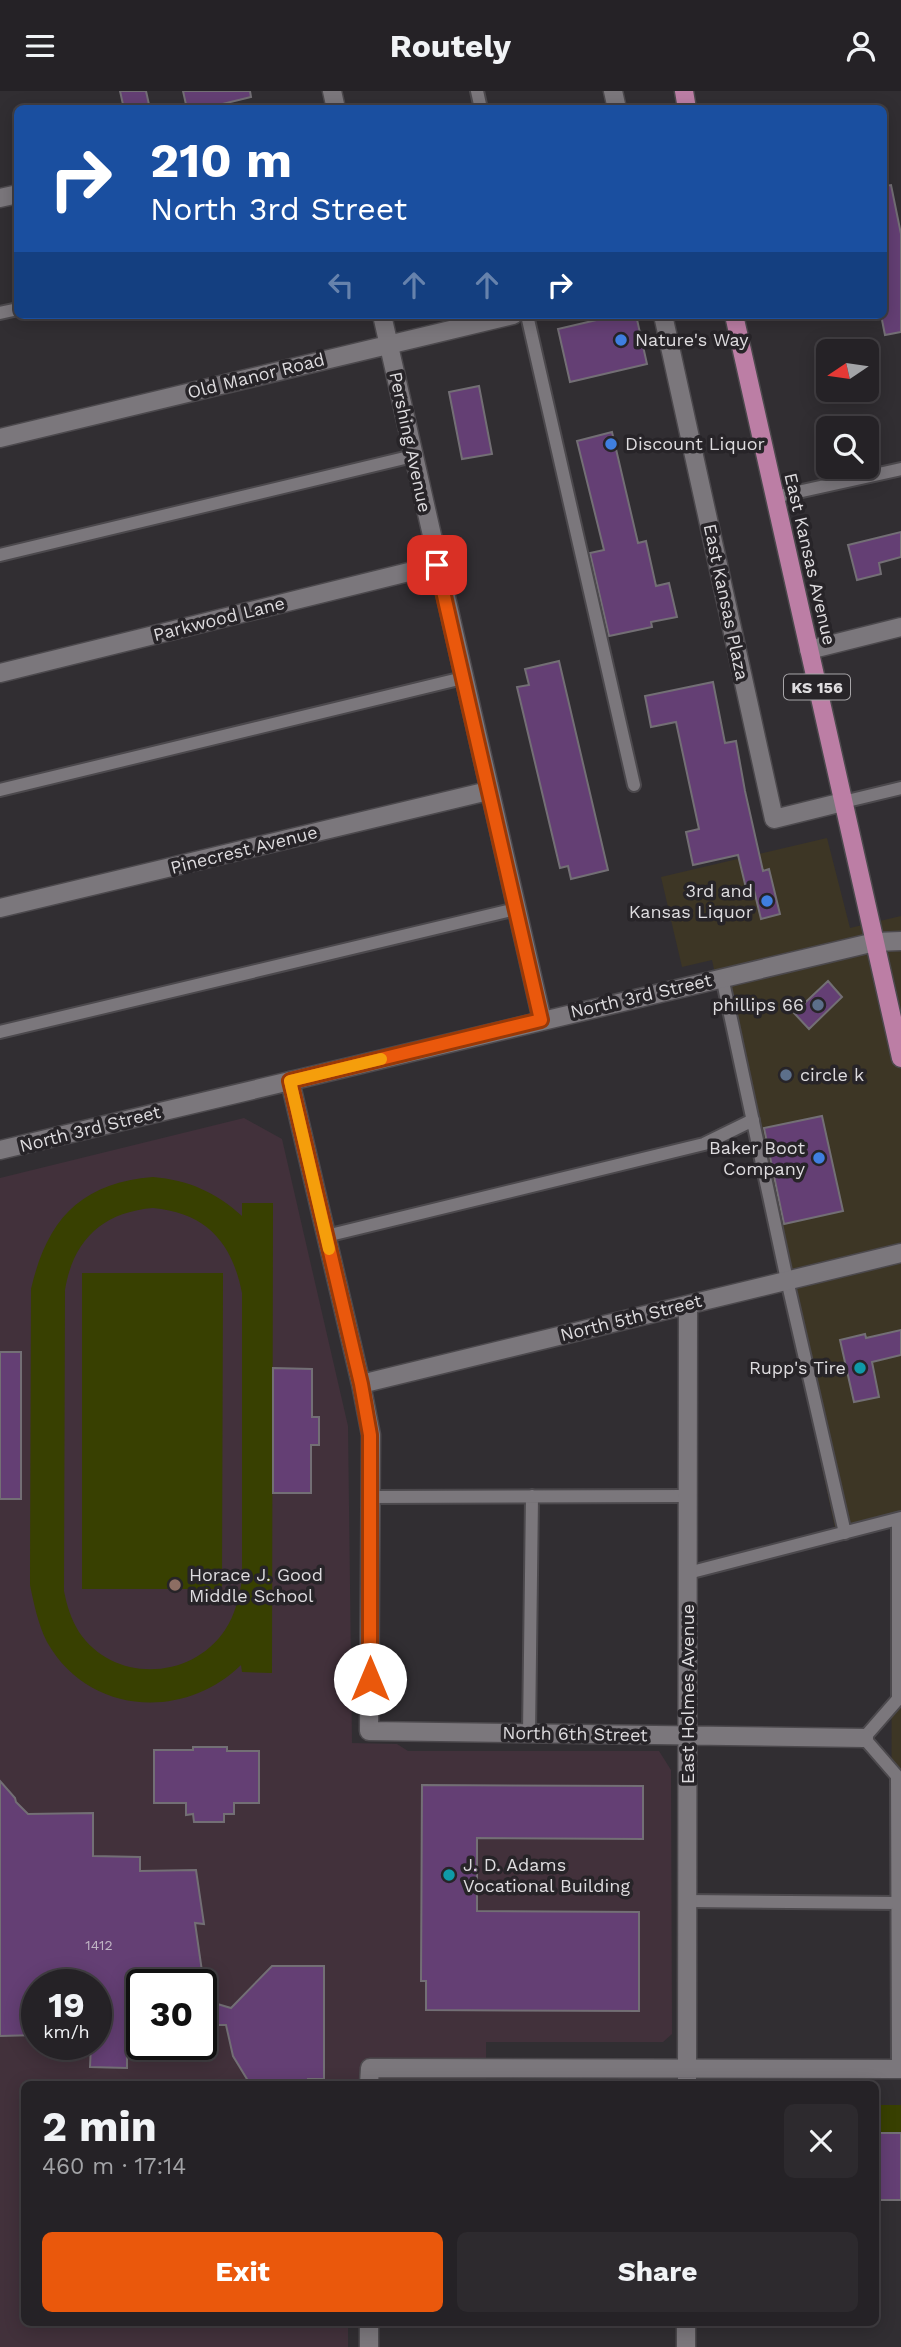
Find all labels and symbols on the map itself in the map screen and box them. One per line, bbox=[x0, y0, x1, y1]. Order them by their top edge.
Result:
place label: Nature's Way bbox=[635, 329, 749, 350]
marker: Nature's Way bbox=[613, 332, 629, 348]
north arrow bbox=[816, 339, 878, 403]
street label: Old Manor Road bbox=[185, 348, 327, 403]
street label: Pershing Avenue bbox=[385, 370, 436, 514]
place label: Discount Liquor bbox=[625, 433, 765, 454]
marker: Discount Liquor bbox=[603, 436, 619, 452]
street label: East Kansas Avenue bbox=[780, 471, 841, 647]
street label: East Kansas Plaza bbox=[700, 522, 753, 682]
pin bbox=[407, 535, 467, 595]
street label: Parkwood Lane bbox=[151, 592, 287, 645]
road number: KS 156 bbox=[784, 674, 850, 699]
street label: Pinecrest Avenue bbox=[168, 821, 320, 878]
place label: 3rd and Kansas Liquor bbox=[629, 880, 753, 922]
marker: 3rd and Kansas Liquor bbox=[759, 893, 775, 909]
street label: North 3rd Street bbox=[568, 969, 714, 1022]
place label: phillips 66 bbox=[712, 994, 804, 1015]
marker: phillips 66 bbox=[810, 997, 826, 1013]
place label: circle k bbox=[800, 1064, 864, 1085]
marker: circle k bbox=[778, 1067, 794, 1083]
street label: North 3rd Street bbox=[17, 1101, 163, 1156]
place label: Baker Boot Company bbox=[709, 1137, 806, 1179]
marker: Baker Boot Company bbox=[811, 1150, 827, 1166]
street label: North 5th Street bbox=[558, 1290, 704, 1345]
place label: Rupp's Tire bbox=[749, 1357, 846, 1378]
marker: Rupp's Tire bbox=[852, 1360, 868, 1376]
place label: Horace J. Good Middle School bbox=[189, 1564, 323, 1606]
marker: Horace J. Good Middle School bbox=[167, 1577, 183, 1593]
street label: East Holmes Avenue bbox=[677, 1604, 698, 1784]
position arrow bbox=[333, 1642, 407, 1716]
street label: North 6th Street bbox=[502, 1722, 648, 1745]
place label: J. D. Adams Vocational Building bbox=[463, 1854, 630, 1896]
marker: J. D. Adams Vocational Building bbox=[441, 1867, 457, 1883]
house number: 1412 bbox=[85, 1937, 113, 1953]
speed limit sign: 30 bbox=[126, 1969, 217, 2060]

